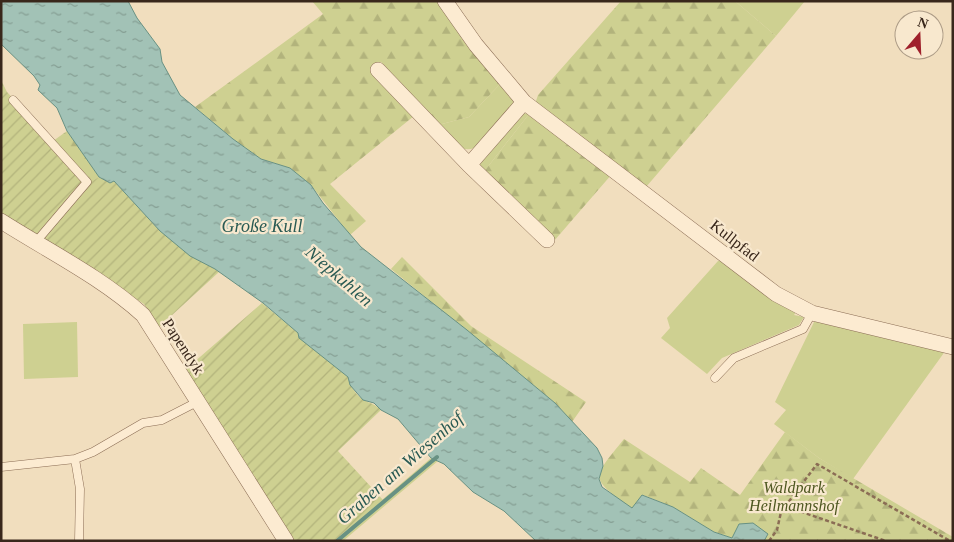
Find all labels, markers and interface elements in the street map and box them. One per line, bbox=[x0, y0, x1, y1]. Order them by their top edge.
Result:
north arrow bbox=[894, 10, 944, 60]
text: N bbox=[916, 14, 930, 32]
water label: Große Kull bbox=[222, 216, 302, 236]
street label: Kullpfad bbox=[706, 216, 762, 265]
water label: Niepkuhlen bbox=[301, 241, 376, 310]
street label: Papendyk bbox=[158, 315, 208, 378]
water label: Graben am Wiesenhof bbox=[333, 406, 469, 528]
park label: Waldpark Heilmannshof bbox=[748, 479, 841, 515]

